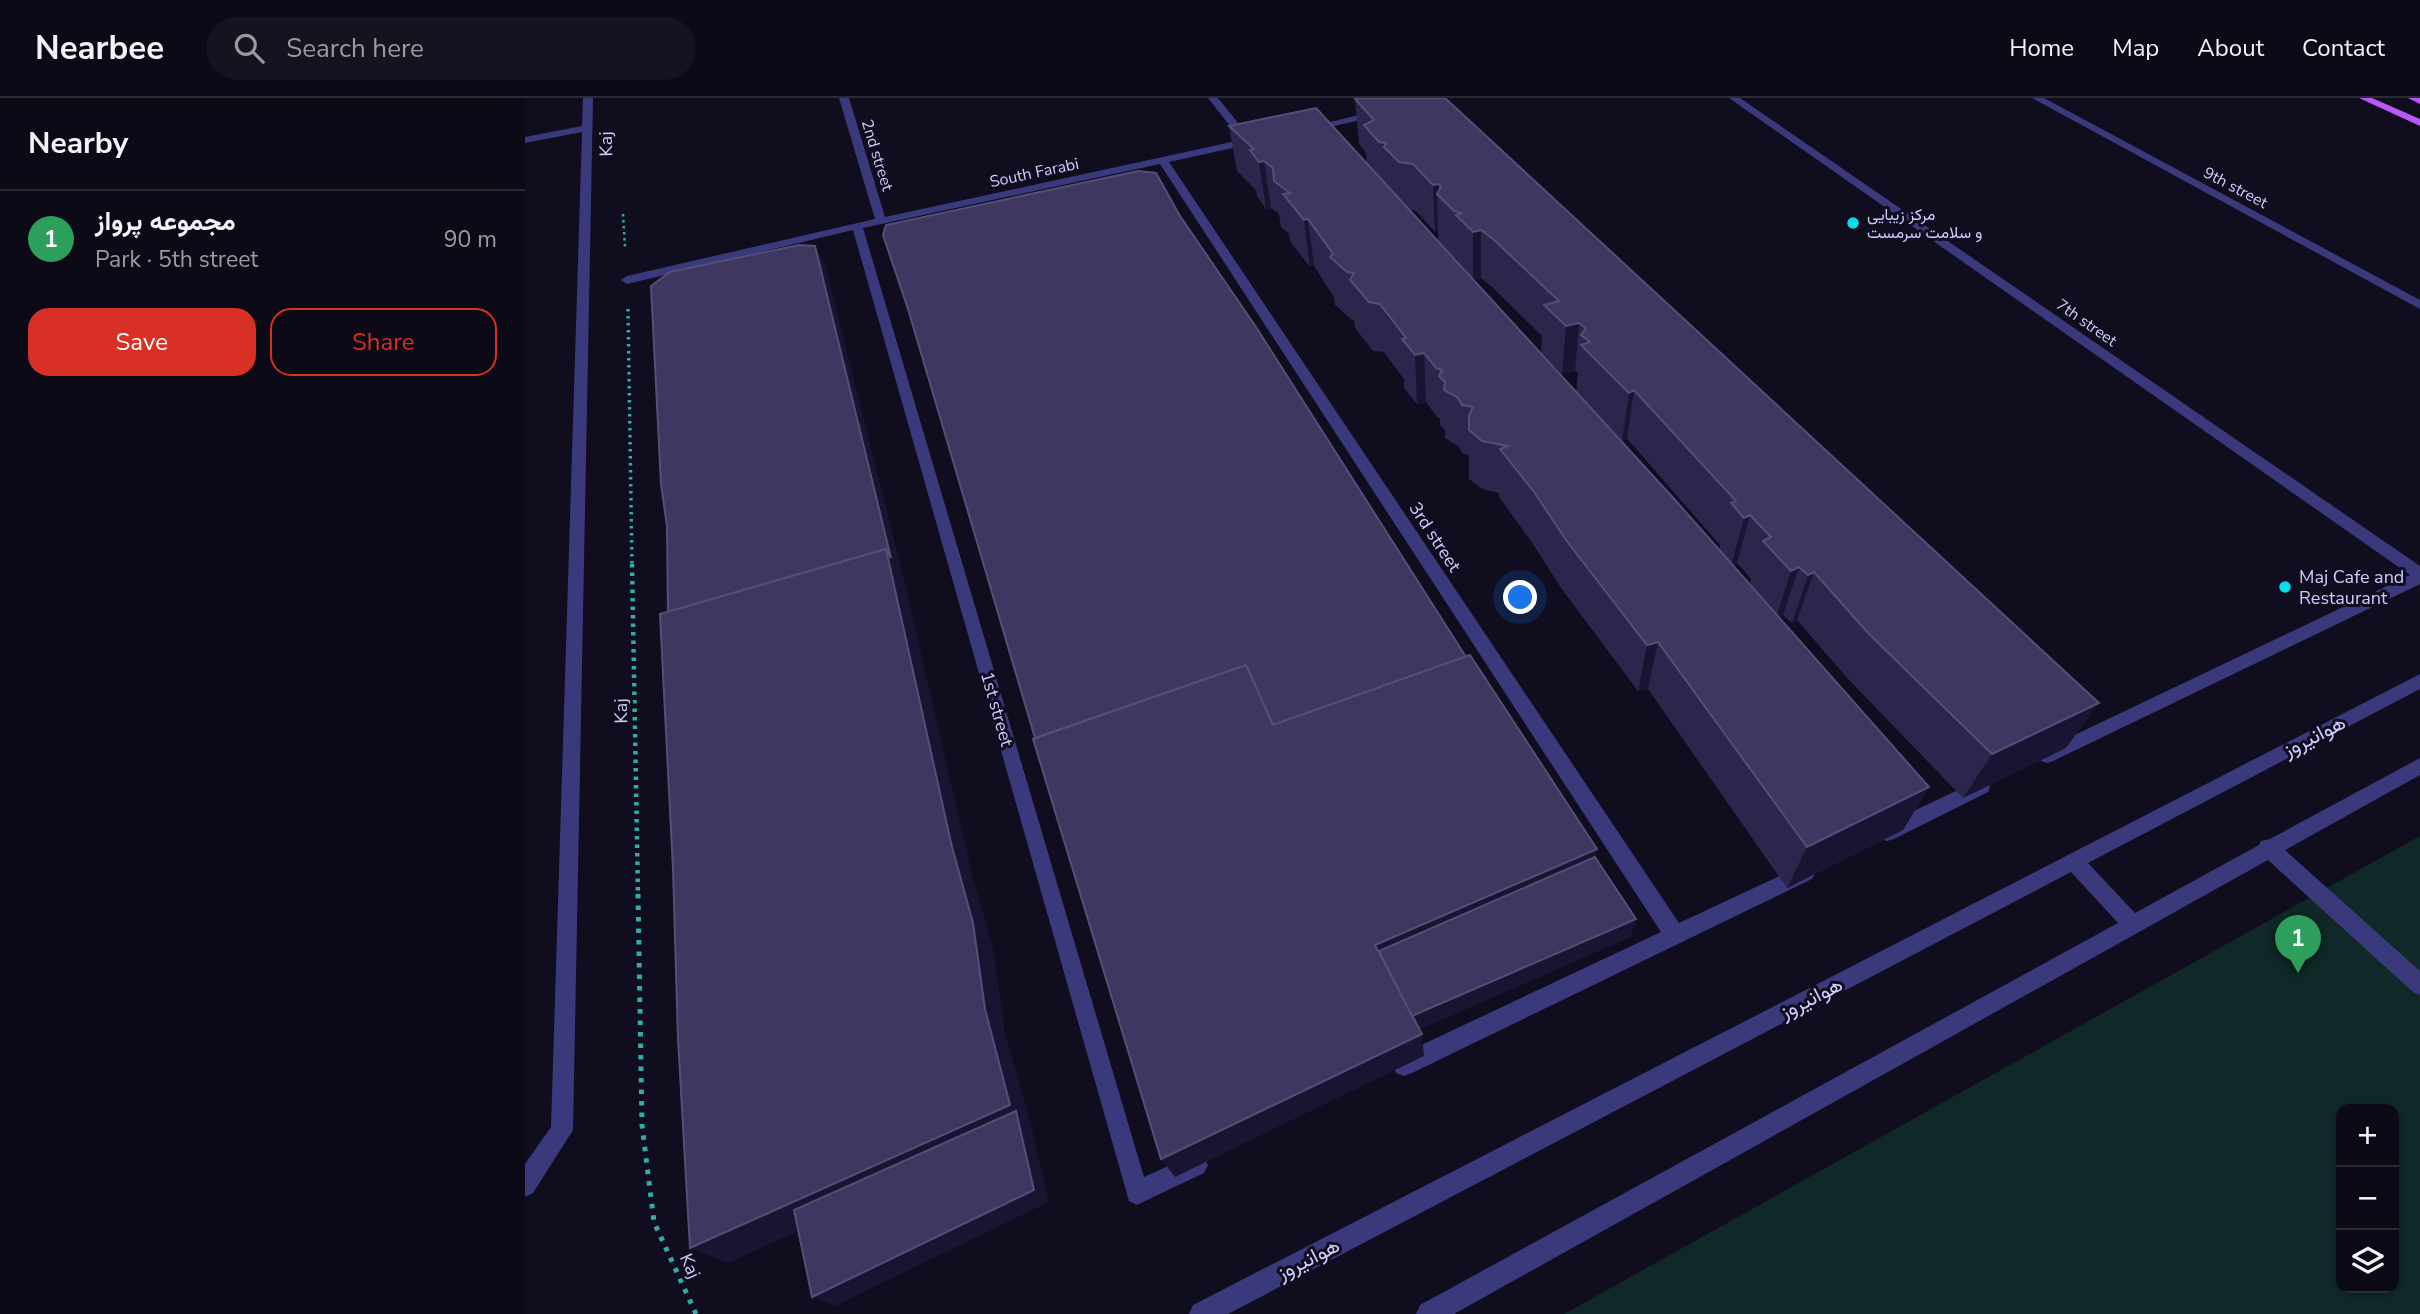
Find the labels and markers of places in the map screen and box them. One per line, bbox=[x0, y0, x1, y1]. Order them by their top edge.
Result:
place label: مرکز زیبایی و سلامت سرمست bbox=[1867, 204, 1982, 244]
marker: مرکز زیبایی و سلامت سرمست bbox=[1845, 215, 1861, 231]
place label: Maj Cafe and Restaurant bbox=[2299, 565, 2404, 610]
marker: Maj Cafe and Restaurant bbox=[2277, 579, 2293, 595]
pin: 1 bbox=[2275, 915, 2321, 973]

